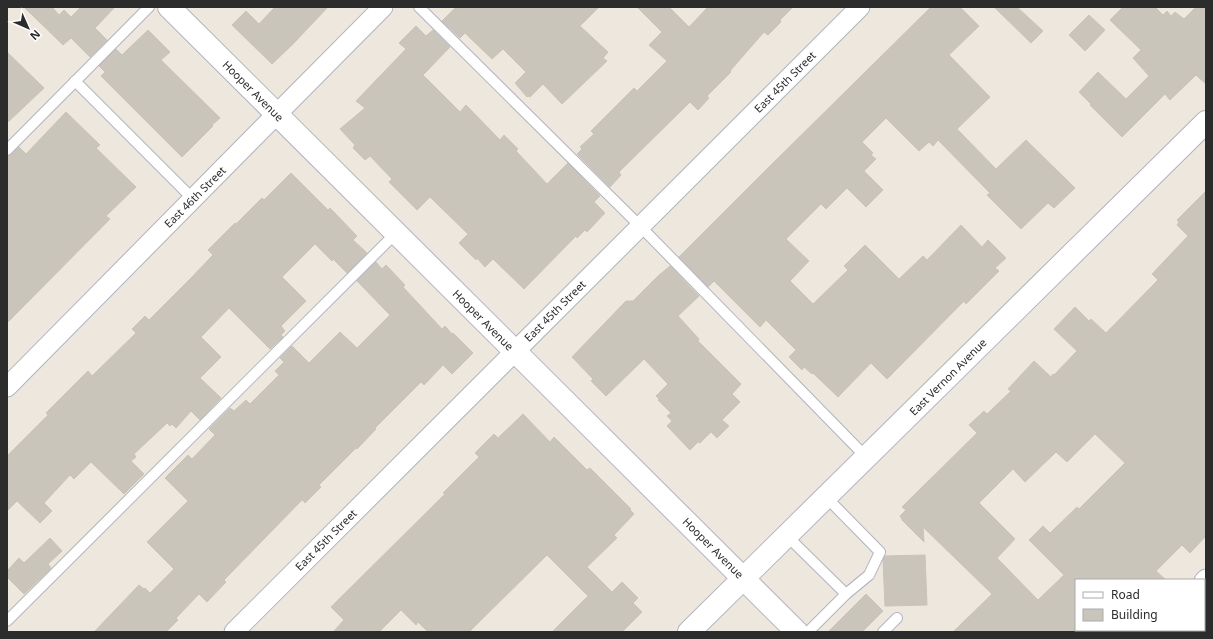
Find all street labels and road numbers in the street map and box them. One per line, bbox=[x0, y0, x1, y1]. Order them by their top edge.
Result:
street label: East 45th Street bbox=[751, 48, 819, 116]
street label: Hooper Avenue bbox=[220, 57, 287, 124]
street label: East 46th Street bbox=[161, 163, 229, 231]
street label: East 45th Street bbox=[521, 277, 589, 345]
street label: Hooper Avenue bbox=[450, 286, 517, 353]
street label: East Vernon Avenue bbox=[906, 335, 989, 418]
street label: East 45th Street bbox=[292, 506, 360, 574]
street label: Hooper Avenue bbox=[680, 514, 747, 581]

